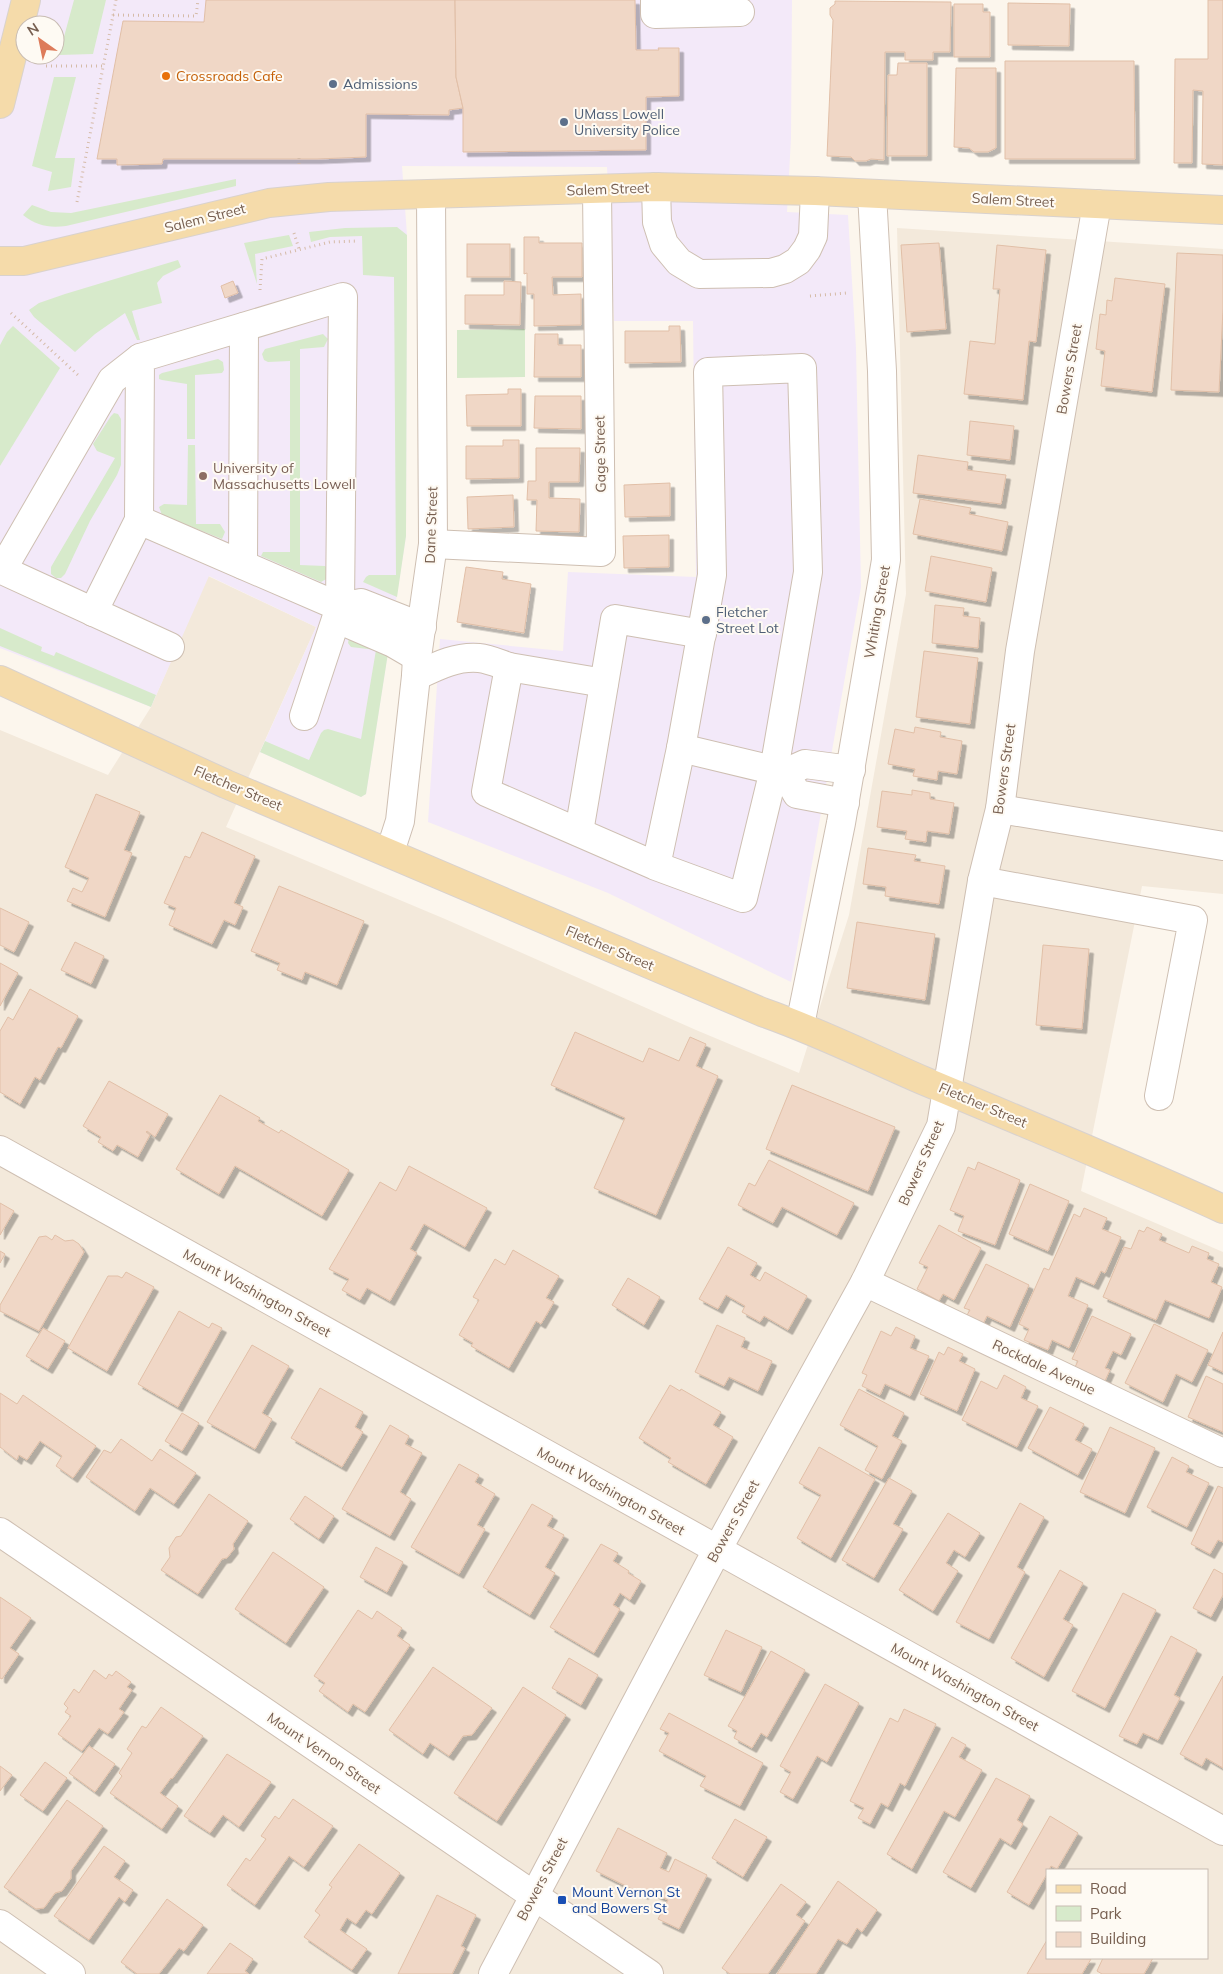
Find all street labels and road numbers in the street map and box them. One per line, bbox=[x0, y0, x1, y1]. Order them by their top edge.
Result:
street label: Salem Street bbox=[566, 179, 650, 199]
street label: Salem Street bbox=[971, 189, 1055, 211]
street label: Salem Street bbox=[163, 199, 247, 237]
street label: Bowers Street bbox=[1052, 322, 1086, 416]
street label: Gage Street bbox=[590, 415, 610, 493]
street label: Dane Street bbox=[421, 486, 441, 564]
street label: Whiting Street bbox=[860, 564, 894, 660]
street label: Bowers Street bbox=[989, 722, 1019, 816]
street label: Fletcher Street bbox=[191, 761, 285, 815]
street label: Fletcher Street bbox=[563, 921, 657, 975]
street label: Fletcher Street bbox=[936, 1078, 1030, 1132]
street label: Bowers Street bbox=[894, 1117, 948, 1208]
street label: Mount Washington Street bbox=[180, 1245, 334, 1341]
street label: Rockdale Avenue bbox=[990, 1335, 1098, 1399]
street label: Mount Washington Street bbox=[534, 1443, 688, 1539]
street label: Bowers Street bbox=[703, 1477, 763, 1565]
street label: Mount Washington Street bbox=[888, 1639, 1042, 1735]
street label: Mount Vernon Street bbox=[264, 1708, 384, 1798]
street label: Bowers Street bbox=[513, 1834, 571, 1924]

